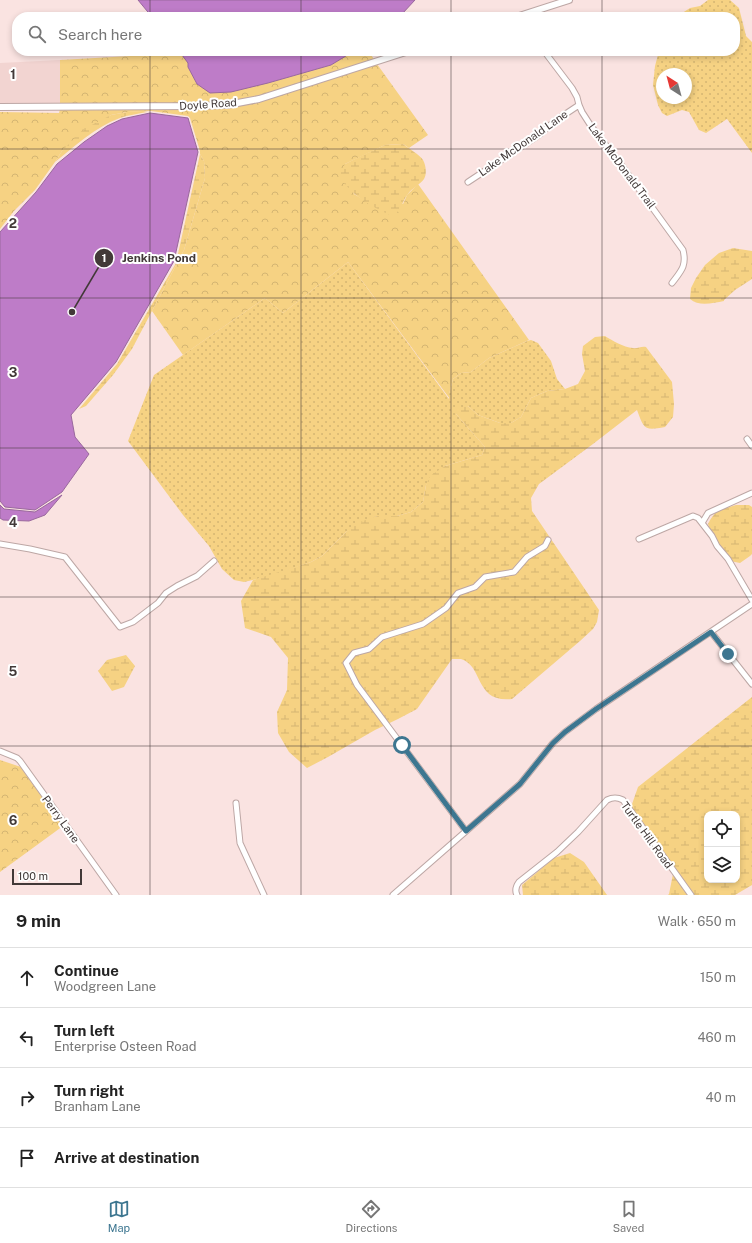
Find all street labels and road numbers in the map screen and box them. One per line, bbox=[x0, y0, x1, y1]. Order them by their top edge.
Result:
street label: Doyle Road bbox=[179, 96, 237, 112]
street label: Lake McDonald Lane bbox=[476, 108, 570, 178]
street label: Lake McDonald Trail bbox=[586, 121, 658, 211]
street label: Perry Lane bbox=[40, 793, 82, 845]
street label: Turtle Hill Road bbox=[619, 799, 675, 871]

